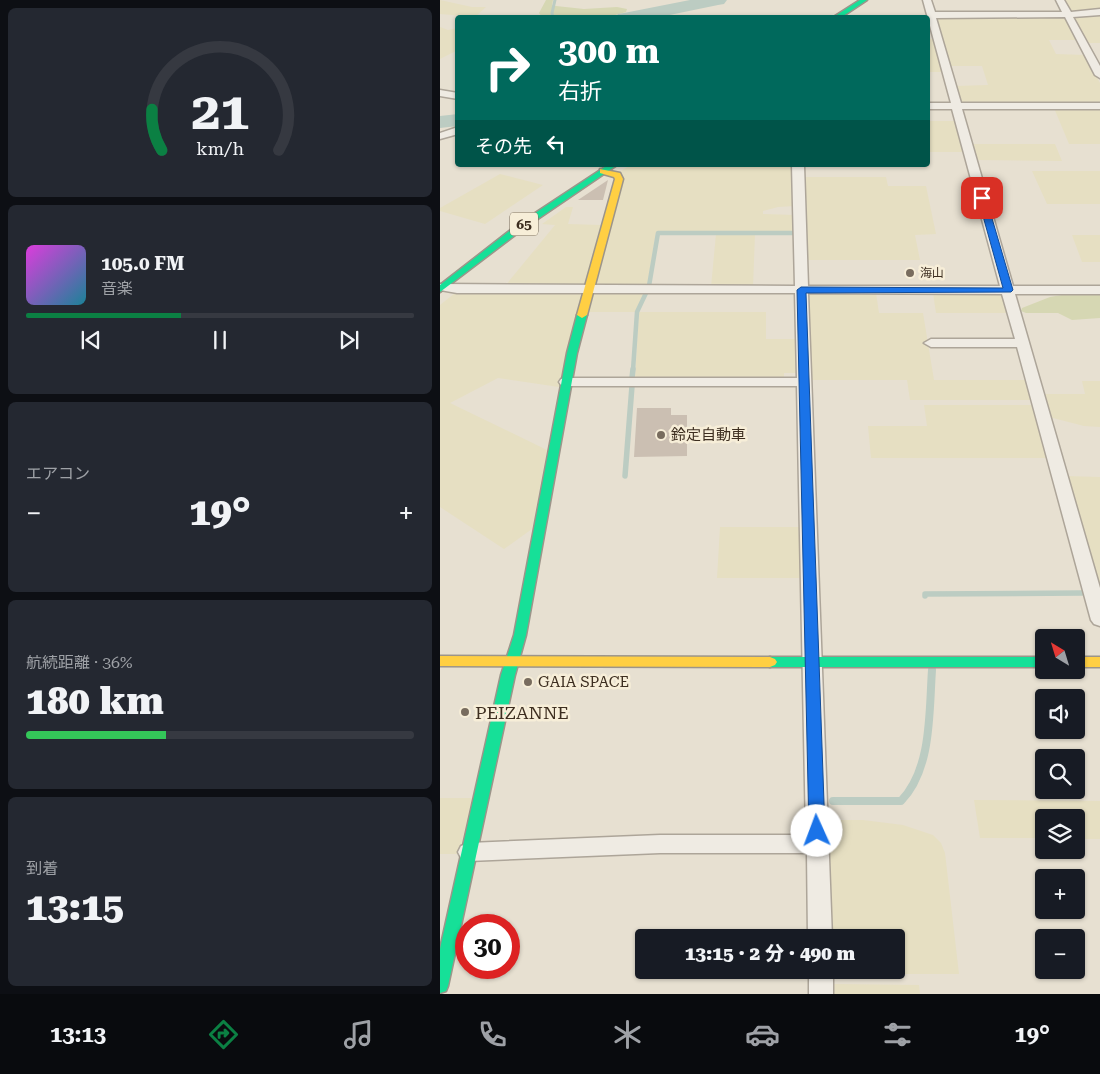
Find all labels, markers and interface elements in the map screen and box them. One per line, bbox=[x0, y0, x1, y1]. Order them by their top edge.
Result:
text: 300 m bbox=[558, 31, 659, 72]
icon: right bbox=[475, 35, 540, 100]
text: 右折 bbox=[558, 79, 602, 104]
text: 21 bbox=[191, 81, 249, 142]
icon: left bbox=[542, 130, 570, 158]
text: その先 bbox=[475, 135, 532, 158]
text: km/h bbox=[196, 138, 244, 159]
pin bbox=[961, 177, 1003, 219]
icon: arrive bbox=[968, 184, 996, 212]
road number: 65 bbox=[510, 212, 538, 235]
text: 105.0 FM bbox=[101, 252, 184, 275]
place label: 海山 bbox=[920, 266, 944, 280]
marker: 海山 bbox=[904, 267, 916, 279]
text: 音楽 bbox=[101, 279, 133, 298]
icon: previous bbox=[77, 326, 105, 354]
icon: pause bbox=[206, 326, 234, 354]
icon: next bbox=[335, 326, 363, 354]
place label: 鈴定自動車 bbox=[671, 426, 746, 444]
marker: 鈴定自動車 bbox=[655, 429, 667, 441]
text: エアコン bbox=[26, 464, 90, 483]
text: 19° bbox=[189, 490, 251, 534]
text: − bbox=[26, 497, 42, 530]
text: + bbox=[398, 497, 414, 530]
north arrow bbox=[1035, 629, 1085, 679]
map controls bbox=[1035, 629, 1085, 979]
text: 航続距離 · 36% bbox=[26, 653, 133, 672]
place label: GAIA SPACE bbox=[538, 673, 629, 691]
marker: GAIA SPACE bbox=[522, 676, 534, 688]
text: 180 km bbox=[26, 679, 164, 723]
button: sound bbox=[1035, 689, 1085, 739]
place label: PEIZANNE bbox=[475, 702, 569, 723]
marker: PEIZANNE bbox=[459, 706, 471, 718]
button: search bbox=[1035, 749, 1085, 799]
position arrow bbox=[790, 804, 842, 856]
button: layers bbox=[1035, 809, 1085, 859]
text: 到着 bbox=[26, 859, 58, 878]
button: + bbox=[1035, 869, 1085, 919]
text: 13:15 bbox=[26, 885, 124, 929]
speed limit sign: 30 bbox=[455, 914, 520, 979]
button: − bbox=[1035, 929, 1085, 979]
text: 13:15 · 2 分 · 490 m bbox=[685, 942, 855, 965]
icon: directions bbox=[206, 1017, 241, 1052]
icon: music bbox=[341, 1017, 376, 1052]
icon: phone bbox=[475, 1017, 510, 1052]
icon: climate bbox=[610, 1017, 645, 1052]
icon: car bbox=[745, 1017, 780, 1052]
icon: filters bbox=[880, 1017, 915, 1052]
text: 13:13 bbox=[50, 1022, 106, 1047]
text: 19° bbox=[1014, 1022, 1050, 1047]

